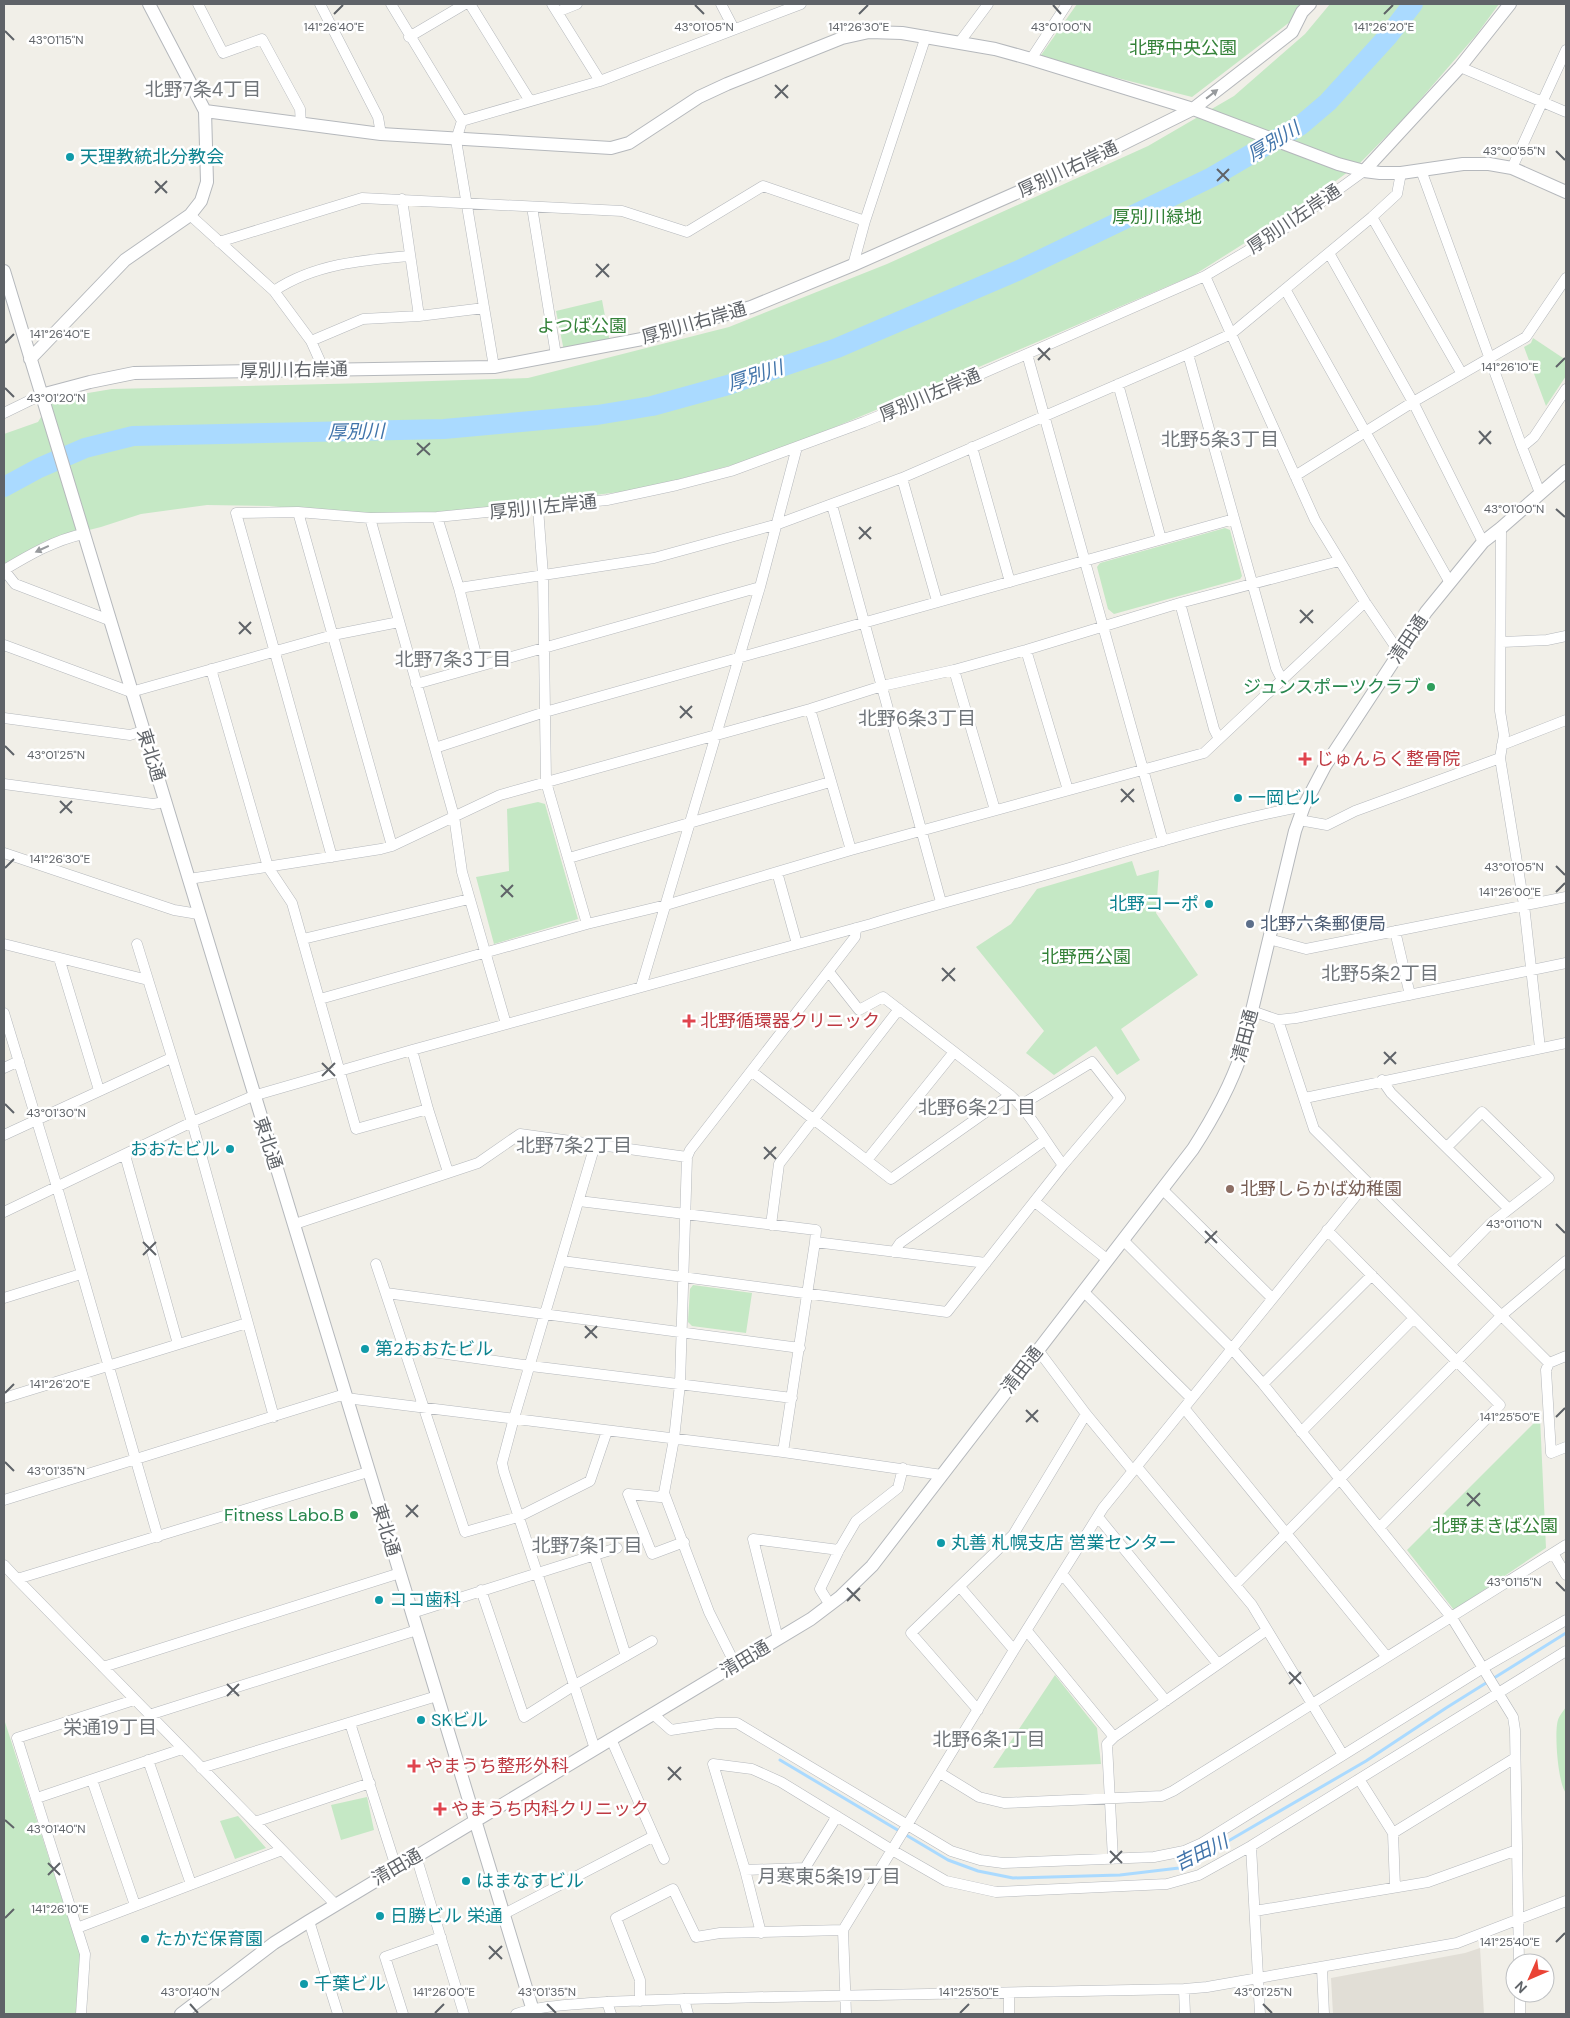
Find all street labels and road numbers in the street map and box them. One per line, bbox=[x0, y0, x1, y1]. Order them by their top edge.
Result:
street label: 厚別川右岸通 bbox=[1014, 135, 1122, 203]
street label: 厚別川左岸通 bbox=[1243, 179, 1345, 259]
street label: 厚別川右岸通 bbox=[639, 297, 749, 349]
street label: 厚別川右岸通 bbox=[240, 357, 348, 383]
street label: 厚別川左岸通 bbox=[876, 363, 984, 427]
street label: 厚別川左岸通 bbox=[488, 489, 598, 525]
street label: 清田通 bbox=[1383, 610, 1433, 668]
street label: 東北通 bbox=[132, 726, 170, 784]
street label: 清田通 bbox=[1226, 1007, 1264, 1065]
street label: 東北通 bbox=[248, 1114, 288, 1172]
street label: 清田通 bbox=[996, 1341, 1048, 1399]
street label: 東北通 bbox=[367, 1501, 405, 1559]
street label: 清田通 bbox=[716, 1635, 774, 1683]
street label: 清田通 bbox=[368, 1843, 426, 1891]

